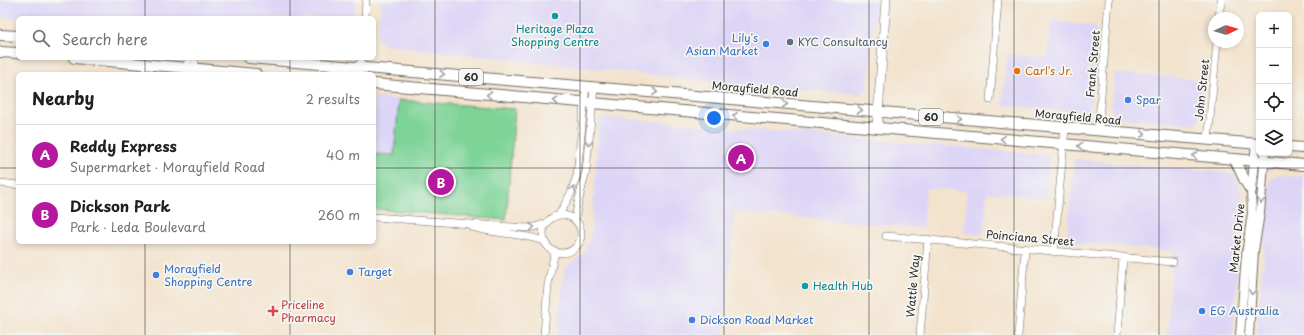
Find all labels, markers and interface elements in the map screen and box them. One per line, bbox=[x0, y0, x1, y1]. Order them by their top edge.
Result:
marker: Heritage Plaza Shopping Centre bbox=[550, 11, 560, 21]
north arrow bbox=[1208, 12, 1244, 48]
map controls bbox=[1256, 12, 1292, 156]
button: + bbox=[1256, 12, 1292, 48]
search box bbox=[16, 16, 376, 60]
place label: Heritage Plaza Shopping Centre bbox=[511, 20, 599, 50]
icon: search bbox=[30, 27, 52, 49]
text: Search here bbox=[62, 27, 148, 50]
place label: Lily's Asian Market bbox=[686, 29, 759, 59]
street label: Frank Street bbox=[1081, 29, 1104, 98]
place label: KYC Consultancy bbox=[798, 33, 888, 50]
marker: KYC Consultancy bbox=[785, 37, 795, 47]
marker: Lily's Asian Market bbox=[761, 39, 771, 49]
button: − bbox=[1256, 48, 1292, 84]
street label: John Street bbox=[1190, 58, 1213, 122]
place label: Carl's Jr. bbox=[1025, 62, 1072, 79]
marker: Carl's Jr. bbox=[1012, 66, 1022, 76]
road number: 60 bbox=[459, 69, 483, 85]
one-way arrow bbox=[439, 70, 445, 79]
street label: Morayfield Road bbox=[711, 76, 799, 101]
button: locate bbox=[1256, 84, 1292, 120]
text: Nearby bbox=[32, 85, 94, 111]
one-way arrow bbox=[652, 88, 658, 97]
text: 2 results bbox=[306, 89, 360, 108]
one-way arrow bbox=[486, 91, 492, 100]
place label: Spar bbox=[1136, 91, 1161, 108]
marker: Spar bbox=[1123, 95, 1133, 105]
one-way arrow bbox=[553, 97, 559, 106]
one-way arrow bbox=[782, 99, 788, 108]
street label: Morayfield Road bbox=[1034, 104, 1122, 129]
one-way arrow bbox=[857, 106, 863, 115]
your location bbox=[704, 108, 724, 128]
road number: 60 bbox=[919, 109, 943, 125]
one-way arrow bbox=[732, 112, 738, 121]
one-way arrow bbox=[956, 114, 962, 123]
button: layers bbox=[1256, 120, 1292, 156]
one-way arrow bbox=[1140, 130, 1146, 139]
text: Reddy Express bbox=[70, 134, 177, 157]
one-way arrow bbox=[1000, 135, 1006, 144]
one-way arrow bbox=[585, 140, 594, 146]
one-way arrow bbox=[1077, 142, 1083, 151]
pin: A bbox=[728, 143, 754, 173]
text: A bbox=[40, 145, 50, 164]
text: 40 m bbox=[326, 145, 360, 164]
one-way arrow bbox=[1192, 151, 1199, 160]
text: Supermarket · Morayfield Road bbox=[70, 157, 265, 176]
pin: B bbox=[428, 167, 454, 197]
one-way arrow bbox=[568, 185, 576, 192]
text: Dickson Park bbox=[70, 194, 171, 217]
one-way arrow bbox=[1256, 198, 1265, 204]
street label: Market Drive bbox=[1224, 202, 1249, 273]
text: B bbox=[41, 205, 49, 224]
text: 260 m bbox=[318, 205, 360, 224]
text: Park · Leda Boulevard bbox=[70, 217, 206, 236]
one-way arrow bbox=[528, 223, 535, 232]
street label: Poinciana Street bbox=[985, 225, 1075, 250]
street label: Wattle Way bbox=[901, 254, 924, 318]
place label: Morayfield Shopping Centre bbox=[164, 260, 252, 290]
place label: Target bbox=[358, 263, 393, 280]
marker: Target bbox=[345, 267, 355, 277]
marker: Morayfield Shopping Centre bbox=[151, 270, 161, 280]
place label: Health Hub bbox=[813, 277, 873, 294]
marker: Health Hub bbox=[800, 281, 810, 291]
one-way arrow bbox=[1248, 289, 1257, 295]
place label: Priceline Pharmacy bbox=[281, 296, 336, 326]
place label: EG Australia bbox=[1210, 302, 1280, 319]
marker: Priceline Pharmacy bbox=[268, 306, 278, 316]
marker: EG Australia bbox=[1197, 306, 1207, 316]
place label: Dickson Road Market bbox=[700, 311, 814, 328]
marker: Dickson Road Market bbox=[687, 315, 697, 325]

